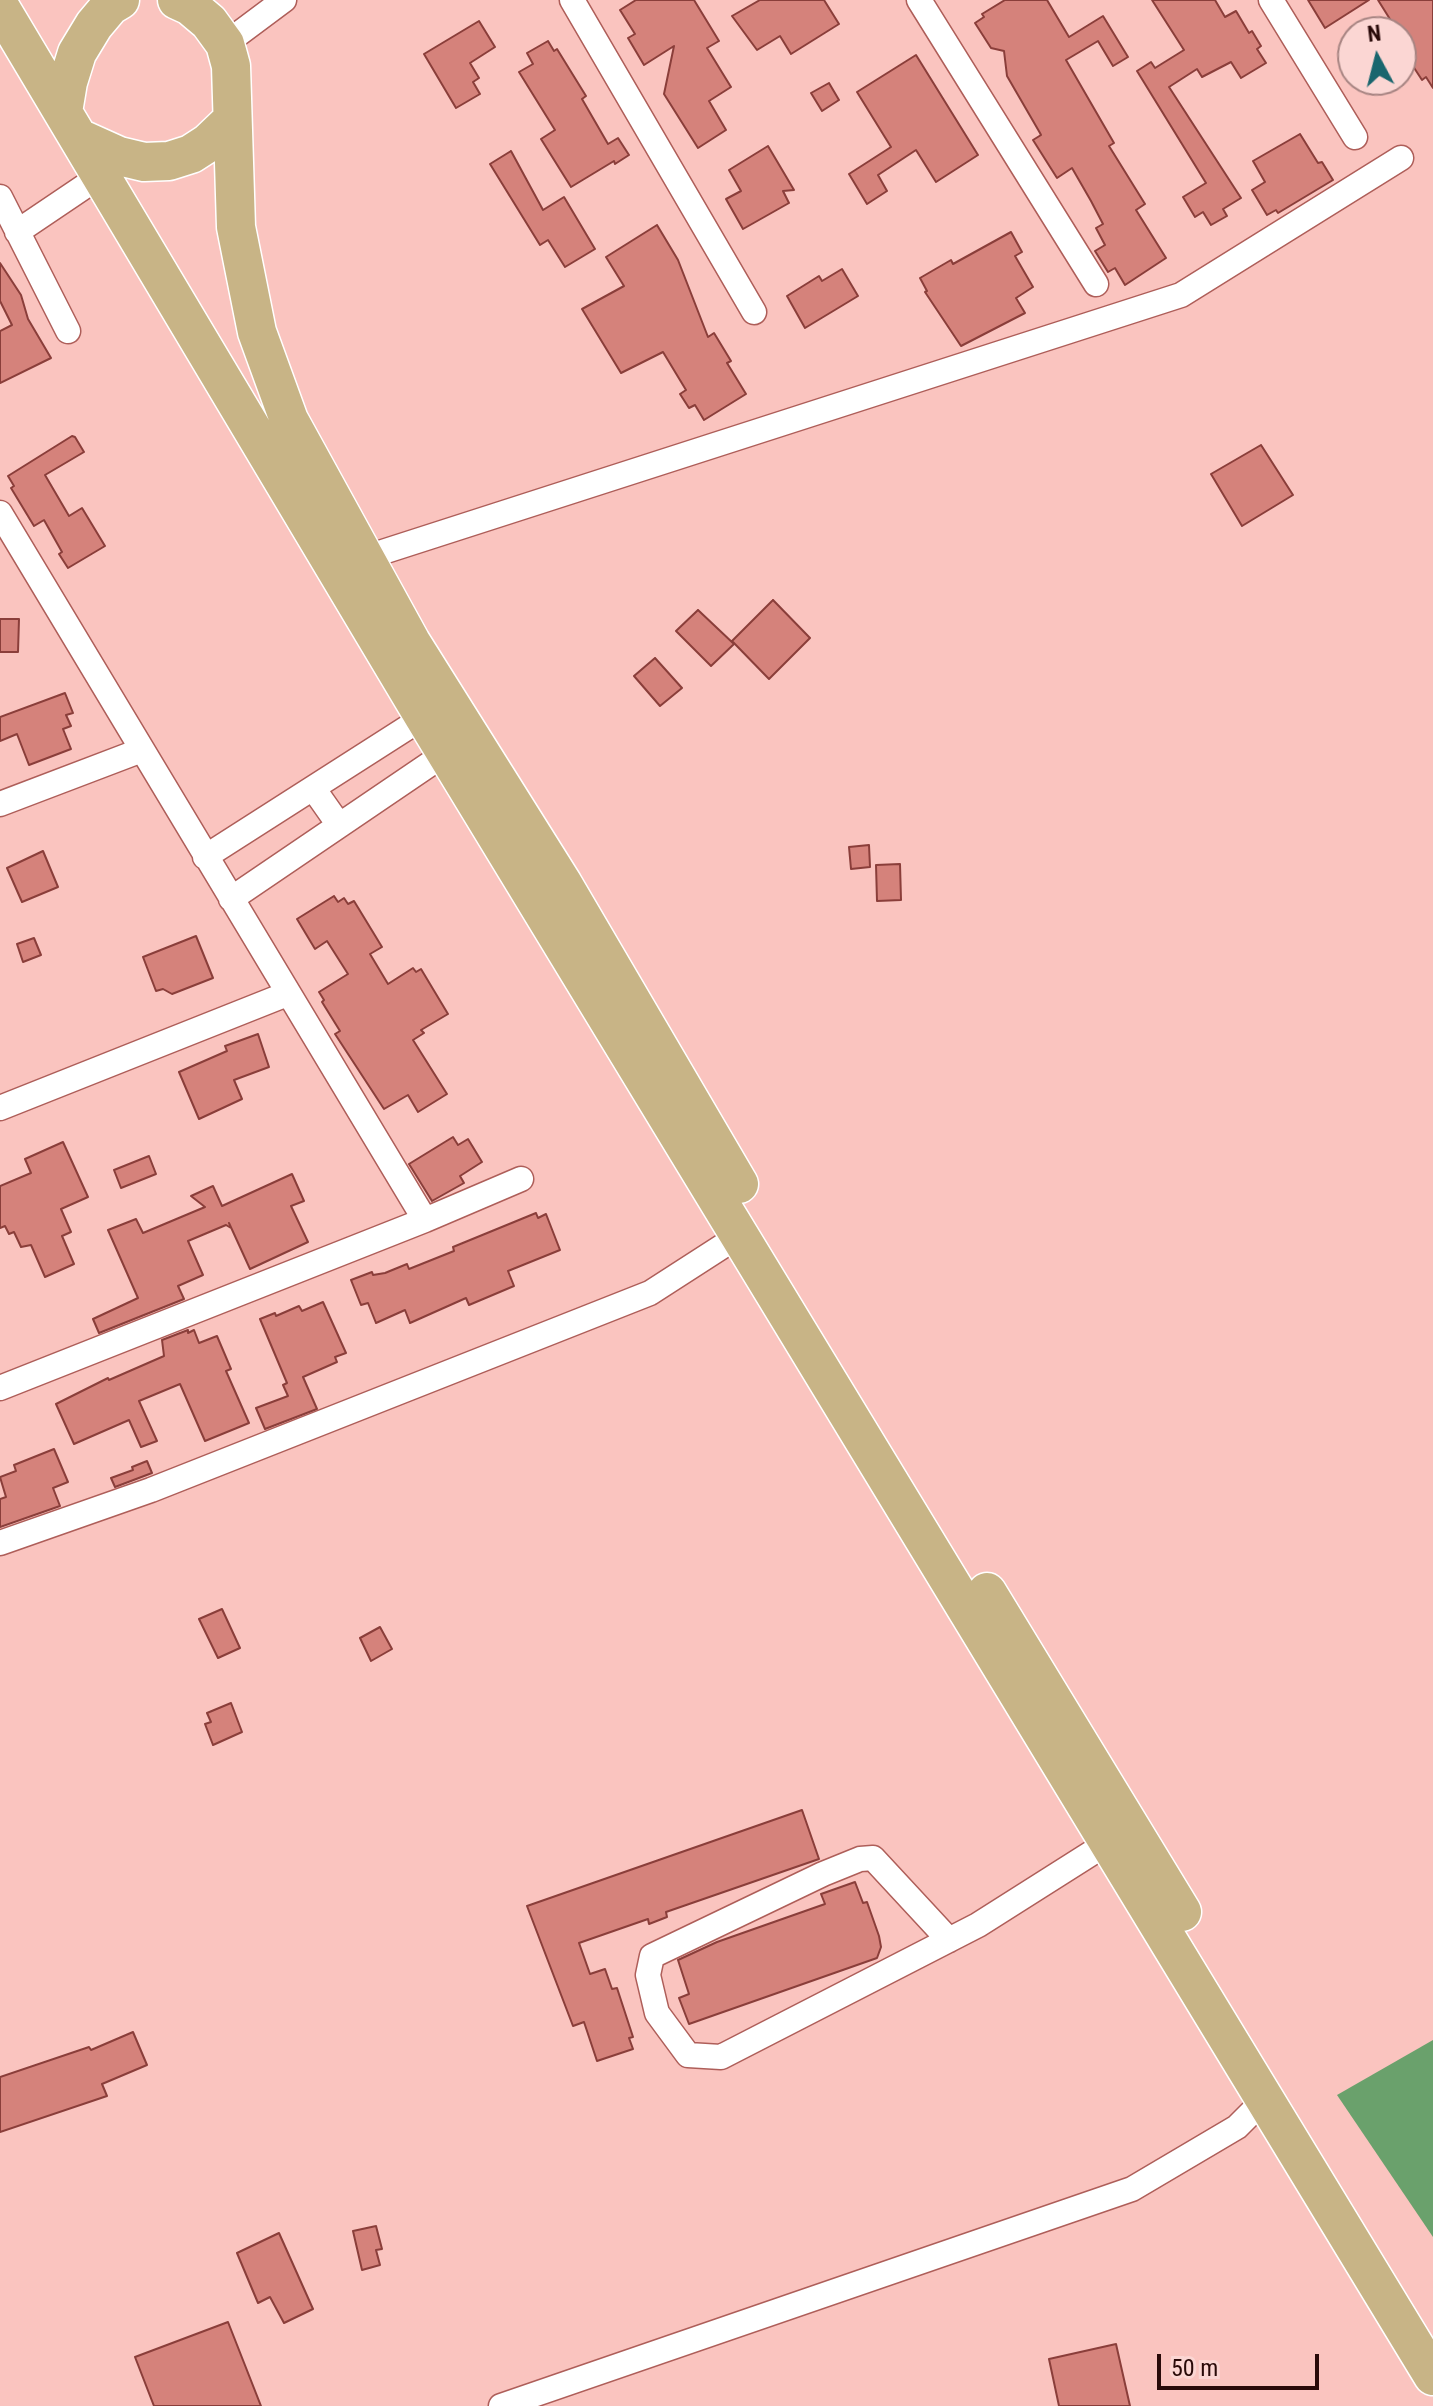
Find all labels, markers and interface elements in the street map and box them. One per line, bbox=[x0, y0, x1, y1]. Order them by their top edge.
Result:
north arrow bbox=[1337, 16, 1417, 96]
text: N bbox=[1366, 20, 1382, 47]
scale bar bbox=[1161, 2338, 1323, 2388]
text: 50 m bbox=[1171, 2354, 1218, 2382]

